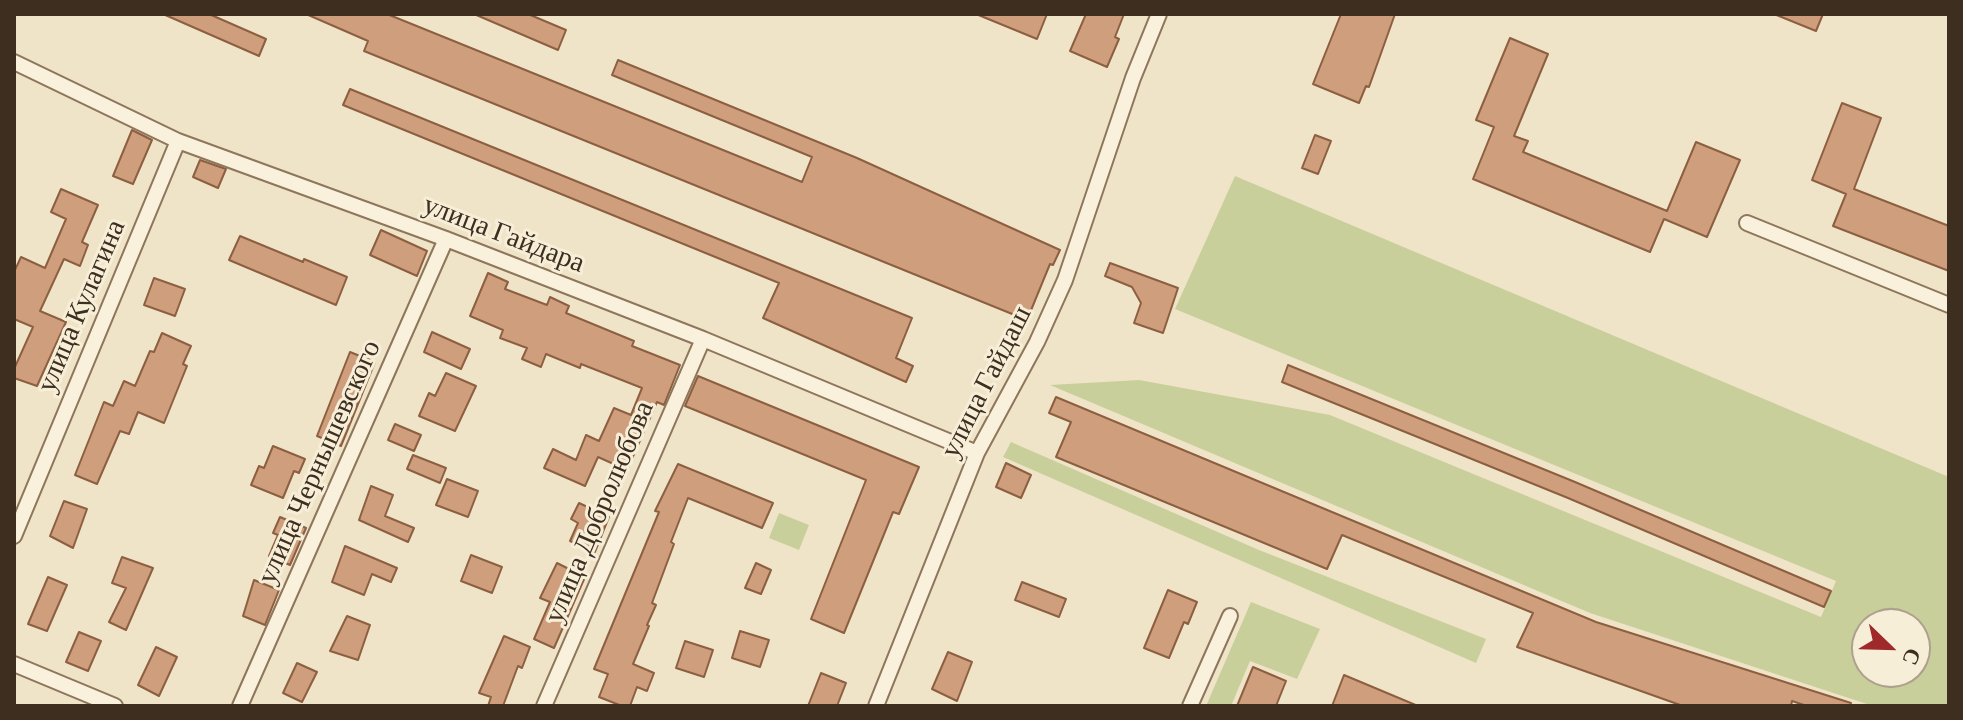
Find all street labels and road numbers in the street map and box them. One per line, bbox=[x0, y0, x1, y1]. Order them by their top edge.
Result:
street label: улица Гайдара bbox=[418, 188, 590, 280]
street label: улица Кулагина bbox=[30, 215, 132, 397]
street label: улица Гайдаш bbox=[933, 301, 1039, 463]
street label: улица Чернышевского bbox=[250, 335, 388, 589]
street label: улица Добролюбова bbox=[537, 396, 661, 628]

